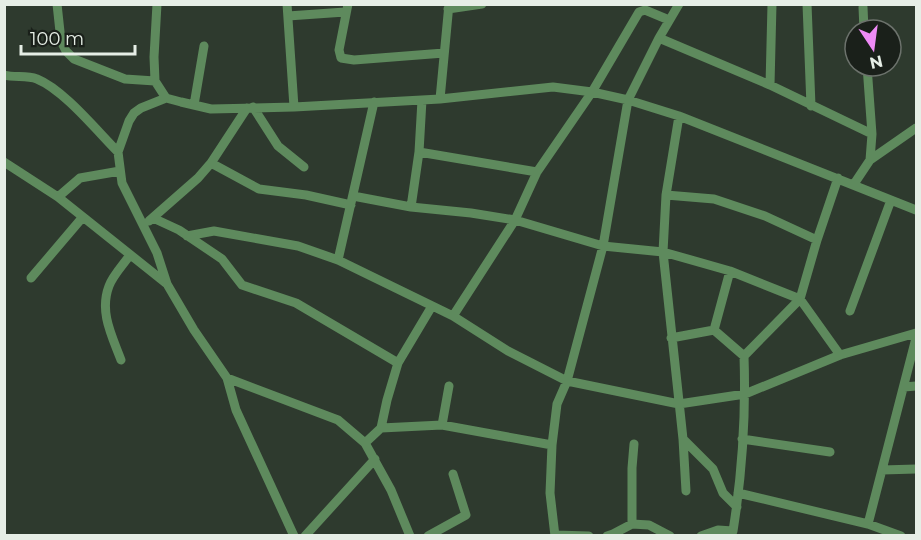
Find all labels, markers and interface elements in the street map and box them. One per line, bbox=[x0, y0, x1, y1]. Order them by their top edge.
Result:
scale bar bbox=[21, 18, 135, 56]
north arrow bbox=[843, 18, 903, 78]
text: 100 m bbox=[30, 28, 84, 50]
text: N bbox=[868, 51, 885, 73]

